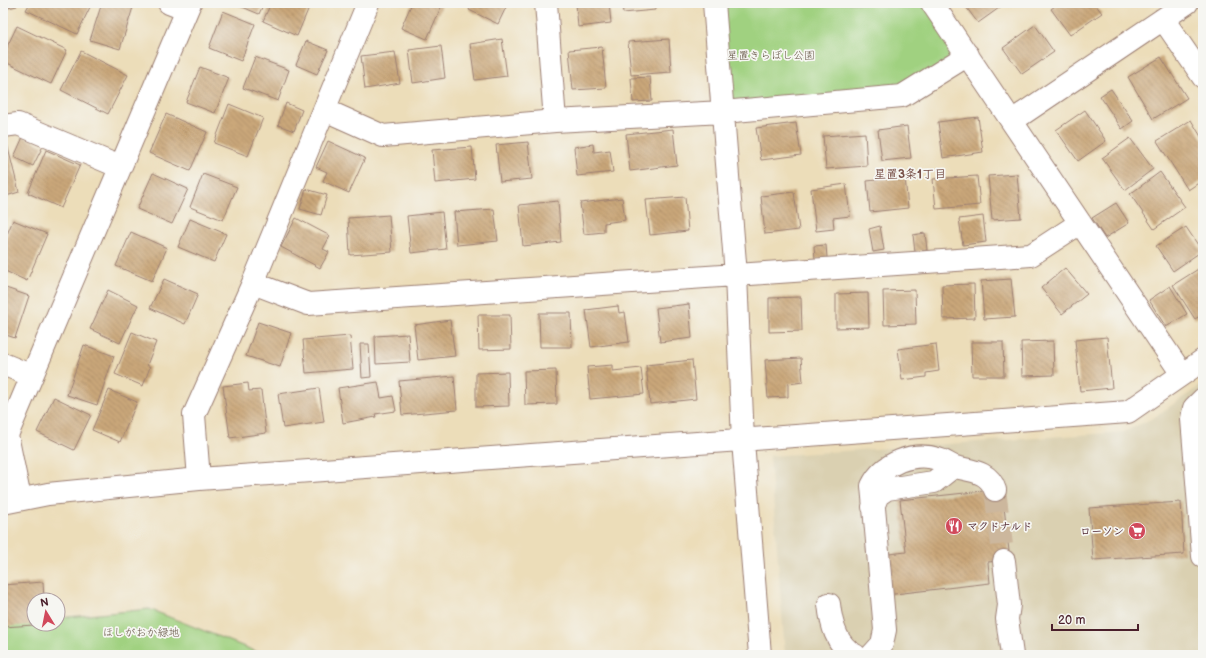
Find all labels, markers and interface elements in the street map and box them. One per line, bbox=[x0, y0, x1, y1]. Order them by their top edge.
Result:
park label: 星置きらぼし公園 bbox=[727, 49, 815, 62]
district label: 星置3条1丁目 bbox=[874, 167, 946, 182]
restaurant icon: マクドナルド bbox=[944, 516, 964, 536]
place label: マクドナルド bbox=[967, 520, 1033, 533]
supermarket icon: ローソン bbox=[1127, 521, 1147, 541]
place label: ローソン bbox=[1080, 525, 1124, 538]
north arrow bbox=[26, 592, 66, 632]
text: N bbox=[39, 596, 50, 610]
scale bar bbox=[1052, 606, 1138, 632]
text: 20 m bbox=[1058, 613, 1085, 628]
park label: ほしがおか緑地 bbox=[103, 626, 180, 639]

